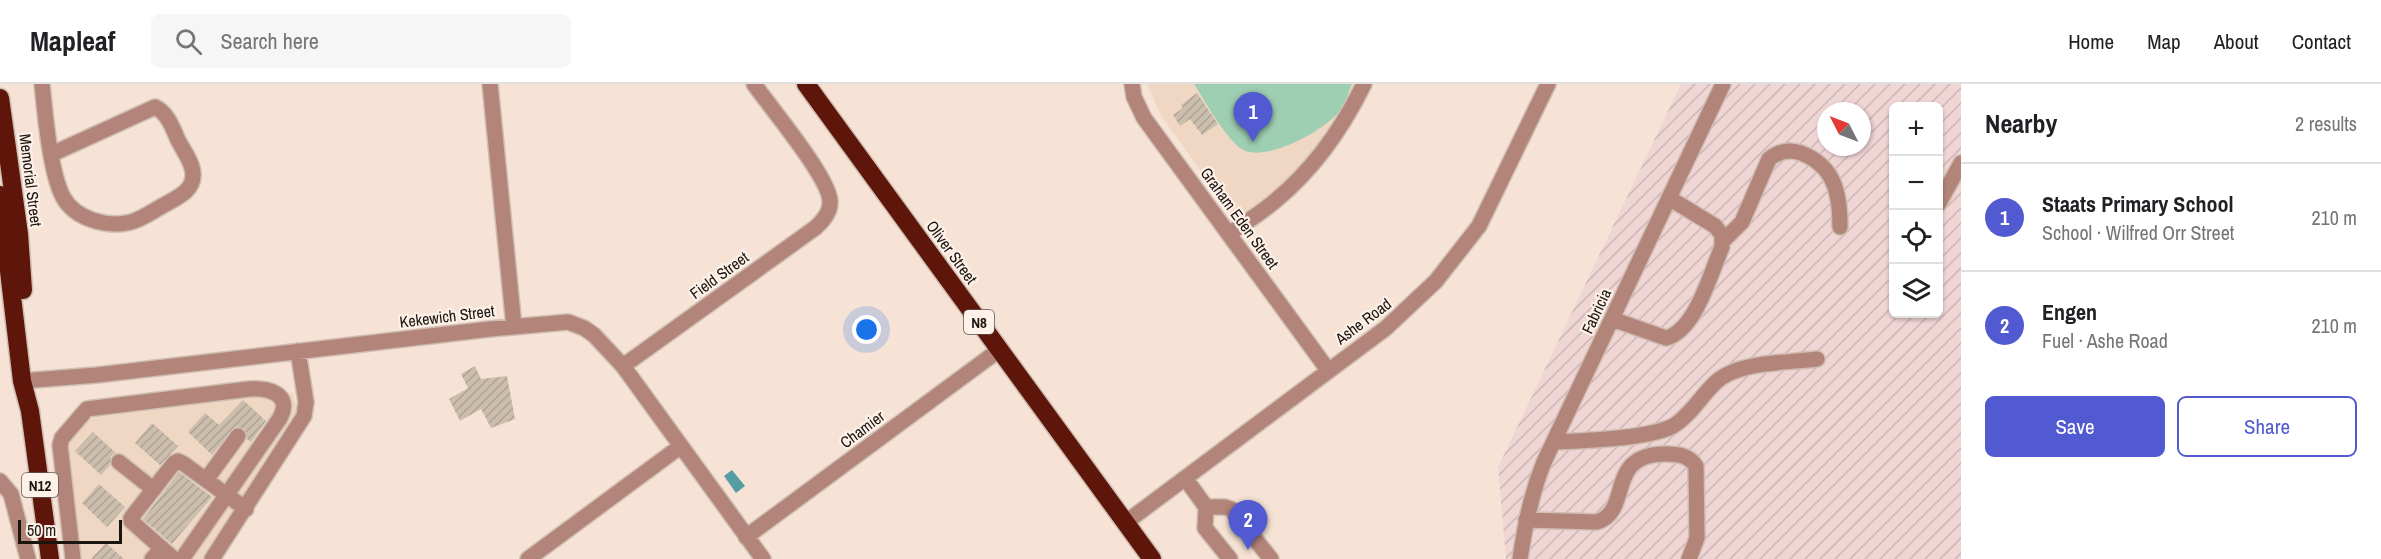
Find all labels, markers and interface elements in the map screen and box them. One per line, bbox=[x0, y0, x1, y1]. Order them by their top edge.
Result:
search box bbox=[151, 14, 571, 68]
text: Mapleaf bbox=[30, 22, 115, 60]
icon: search bbox=[172, 25, 205, 58]
text: Search here bbox=[220, 26, 319, 56]
text: Home bbox=[2068, 27, 2114, 56]
text: Map bbox=[2147, 27, 2181, 56]
text: About bbox=[2214, 27, 2259, 56]
text: Contact bbox=[2292, 27, 2351, 56]
pin: 1 bbox=[1234, 92, 1272, 142]
north arrow bbox=[1817, 102, 1871, 156]
map controls bbox=[1889, 102, 1943, 318]
button: + bbox=[1889, 102, 1943, 156]
text: Nearby bbox=[1985, 106, 2057, 141]
text: 2 results bbox=[2295, 110, 2357, 137]
street label: Memorial Street bbox=[14, 132, 48, 228]
button: − bbox=[1889, 156, 1943, 210]
street label: Graham Eden Street bbox=[1196, 163, 1284, 273]
text: Staats Primary School bbox=[2042, 189, 2234, 219]
text: 1 bbox=[2000, 204, 2009, 231]
text: 210 m bbox=[2311, 204, 2357, 231]
button: locate bbox=[1889, 210, 1943, 264]
street label: Oliver Street bbox=[921, 216, 983, 289]
text: School · Wilfred Orr Street bbox=[2042, 219, 2234, 246]
street label: Field Street bbox=[685, 246, 753, 304]
button: layers bbox=[1889, 264, 1943, 318]
street label: Fabricia bbox=[1576, 284, 1616, 337]
street label: Ashe Road bbox=[1330, 293, 1396, 350]
text: Engen bbox=[2042, 297, 2097, 327]
street label: Kekewich Street bbox=[398, 299, 496, 333]
road number: N8 bbox=[964, 310, 994, 334]
text: 2 bbox=[2000, 312, 2009, 339]
text: 210 m bbox=[2311, 312, 2357, 339]
your location bbox=[852, 315, 881, 344]
text: Fuel · Ashe Road bbox=[2042, 327, 2168, 354]
button: Save bbox=[1985, 396, 2165, 457]
button: Share bbox=[2177, 396, 2357, 457]
street label: Chamier bbox=[835, 405, 889, 453]
road number: N12 bbox=[22, 473, 58, 497]
pin: 2 bbox=[1228, 500, 1268, 550]
scale bar bbox=[18, 517, 122, 544]
text: 50 m bbox=[27, 519, 56, 541]

